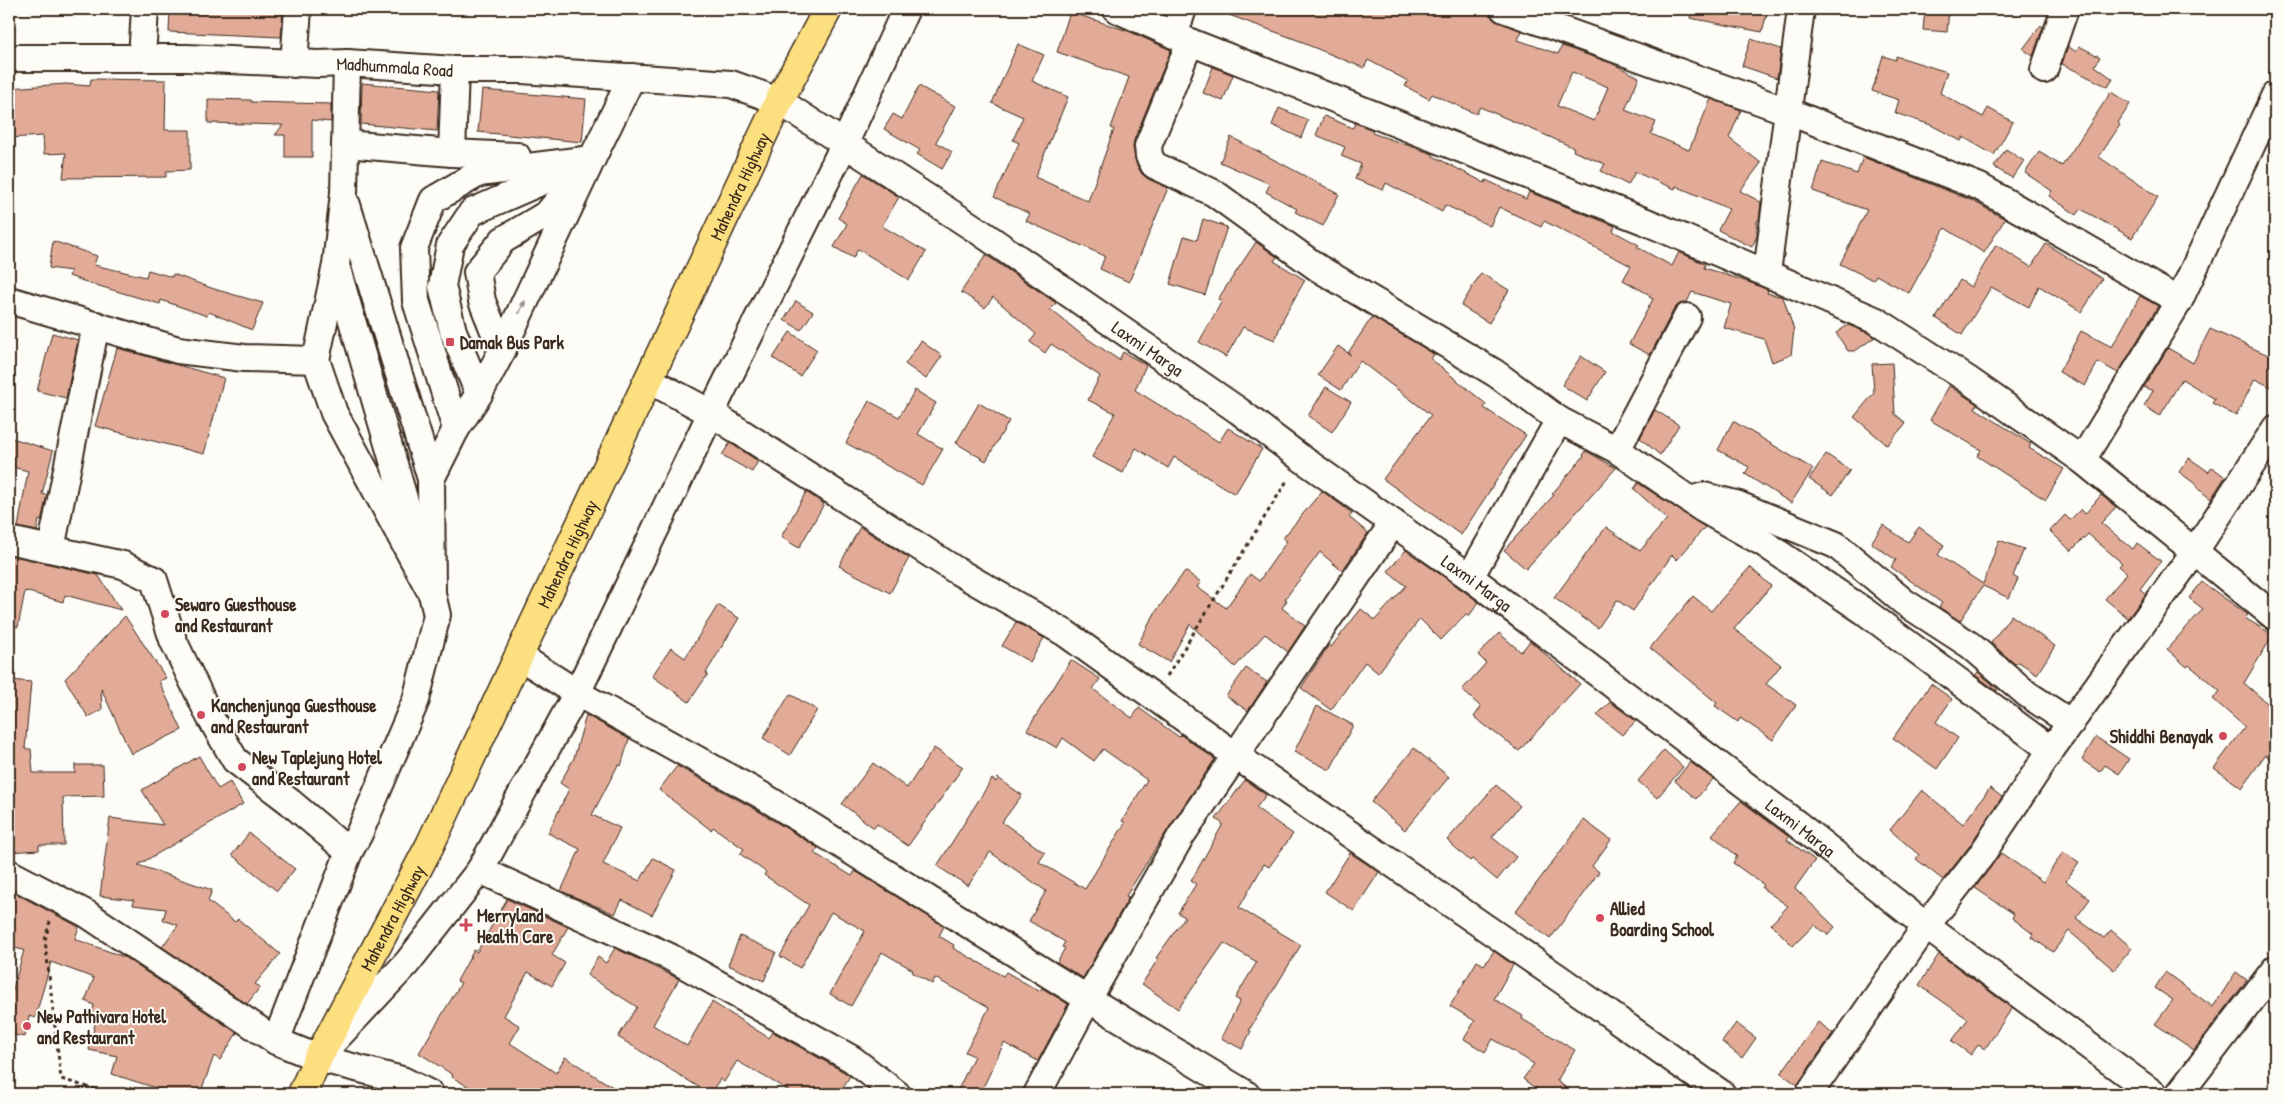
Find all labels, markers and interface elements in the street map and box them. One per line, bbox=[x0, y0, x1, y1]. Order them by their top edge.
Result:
street label: Madhummala Road bbox=[336, 50, 454, 82]
street label: Mahendra Highway bbox=[703, 127, 775, 244]
one-way arrow bbox=[519, 300, 527, 314]
street label: Laxmi Marga bbox=[1107, 315, 1189, 382]
place label: Damak Bus Park bbox=[460, 330, 565, 355]
marker: Damak Bus Park bbox=[444, 336, 456, 348]
street label: Mahendra Highway bbox=[531, 495, 603, 612]
street label: Laxmi Marga bbox=[1437, 548, 1517, 617]
place label: Sewaro Guesthouse and Restaurant bbox=[175, 592, 297, 638]
marker: Sewaro Guesthouse and Restaurant bbox=[159, 608, 171, 620]
place label: Kanchenjunga Guesthouse and Restaurant bbox=[211, 693, 377, 739]
marker: Kanchenjunga Guesthouse and Restaurant bbox=[195, 709, 207, 721]
place label: Shiddhi Benayak bbox=[2110, 724, 2214, 750]
marker: Shiddhi Benayak bbox=[2217, 730, 2229, 742]
place label: New Taplejung Hotel and Restaurant bbox=[252, 745, 383, 791]
marker: New Taplejung Hotel and Restaurant bbox=[236, 761, 248, 773]
street label: Laxmi Marga bbox=[1761, 792, 1841, 862]
street label: Mahendra Highway bbox=[354, 860, 430, 975]
place label: Allied Boarding School bbox=[1610, 896, 1715, 943]
place label: Merryland Health Care bbox=[477, 903, 554, 949]
marker: Allied Boarding School bbox=[1594, 912, 1606, 924]
marker: Merryland Health Care bbox=[459, 918, 473, 932]
place label: New Pathivara Hotel and Restaurant bbox=[37, 1004, 167, 1050]
marker: New Pathivara Hotel and Restaurant bbox=[21, 1020, 33, 1032]

